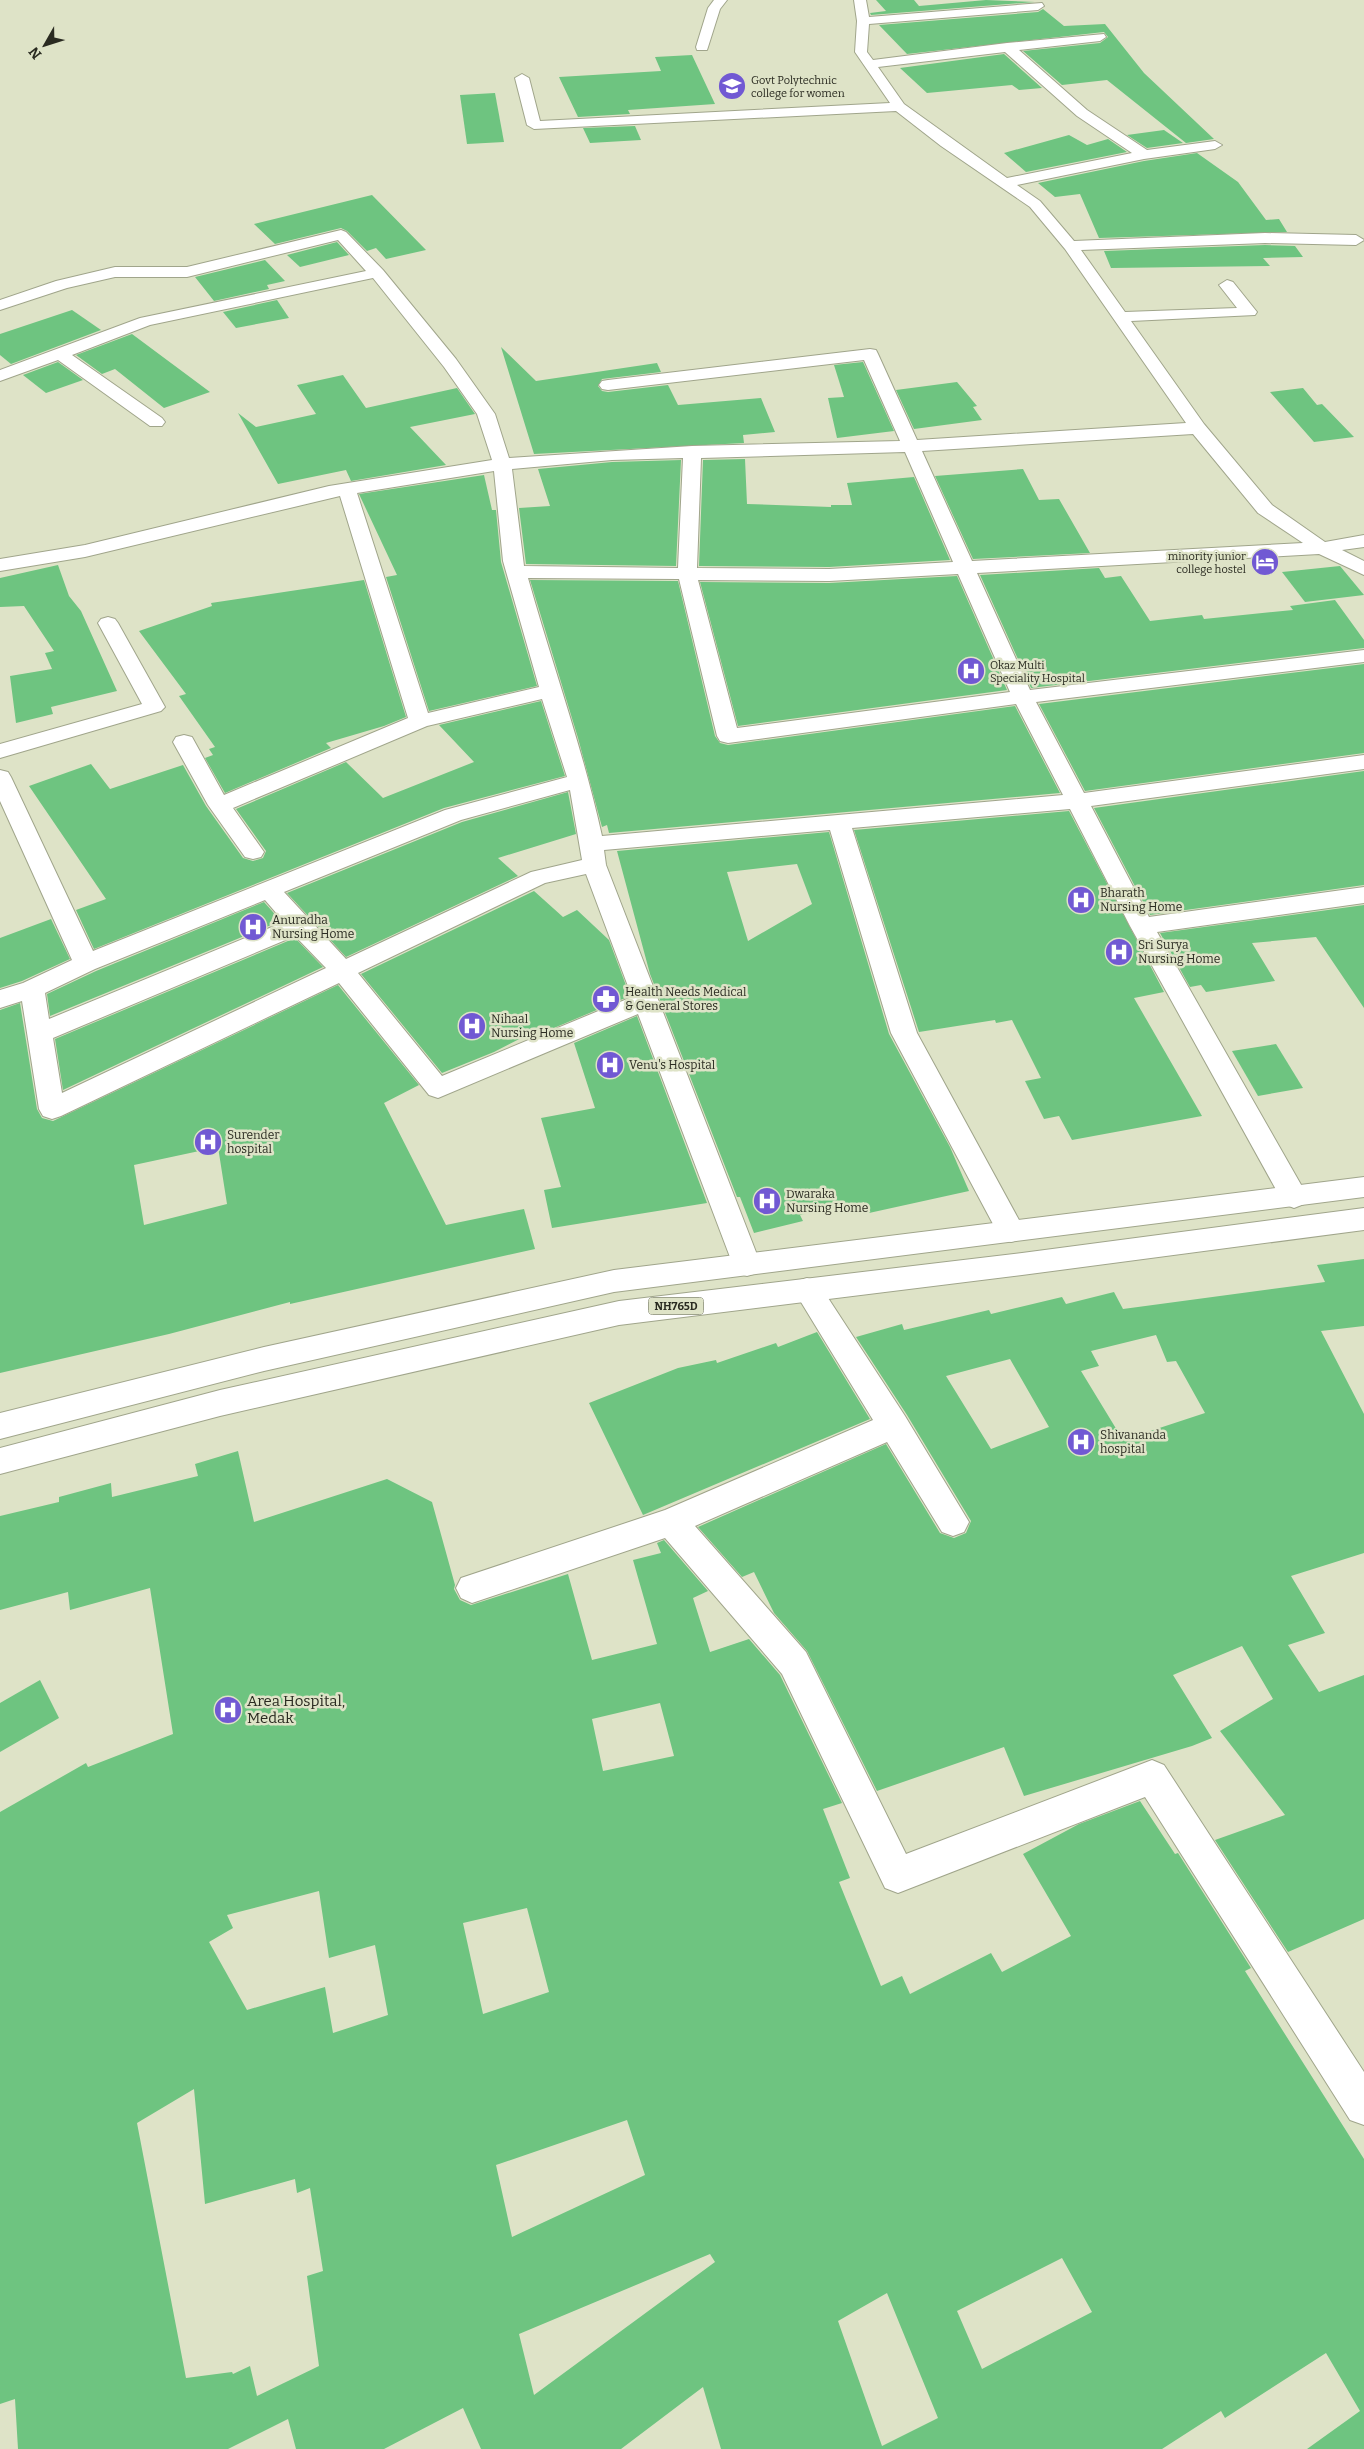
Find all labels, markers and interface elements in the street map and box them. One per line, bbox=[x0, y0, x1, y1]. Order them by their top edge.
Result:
north arrow bbox=[20, 20, 70, 70]
text: N bbox=[25, 43, 45, 62]
school or university icon: Govt Polytechnic college for women bbox=[717, 71, 747, 101]
place label: Govt Polytechnic college for women bbox=[751, 74, 845, 100]
hotel icon: minority junior college hostel bbox=[1250, 547, 1280, 577]
place label: minority junior college hostel bbox=[1168, 550, 1246, 576]
hospital icon: Okaz Multi Speciality Hospital bbox=[956, 656, 986, 686]
place label: Okaz Multi Speciality Hospital bbox=[990, 659, 1085, 685]
hospital icon: Bharath Nursing Home bbox=[1066, 885, 1096, 915]
place label: Bharath Nursing Home bbox=[1100, 886, 1182, 914]
hospital icon: Anuradha Nursing Home bbox=[238, 912, 268, 942]
place label: Anuradha Nursing Home bbox=[272, 913, 354, 941]
hospital icon: Sri Surya Nursing Home bbox=[1104, 937, 1134, 967]
place label: Sri Surya Nursing Home bbox=[1138, 938, 1220, 966]
pharmacy icon: Health Needs Medical & General Stores bbox=[591, 984, 621, 1014]
place label: Health Needs Medical & General Stores bbox=[625, 985, 747, 1013]
hospital icon: Nihaal Nursing Home bbox=[457, 1011, 487, 1041]
place label: Nihaal Nursing Home bbox=[491, 1012, 573, 1040]
hospital icon: Venu's Hospital bbox=[595, 1050, 625, 1080]
place label: Venu's Hospital bbox=[629, 1058, 716, 1072]
hospital icon: Surender hospital bbox=[193, 1127, 223, 1157]
place label: Surender hospital bbox=[227, 1128, 280, 1156]
hospital icon: Dwaraka Nursing Home bbox=[752, 1186, 782, 1216]
place label: Dwaraka Nursing Home bbox=[786, 1187, 868, 1215]
road number: NH765D bbox=[648, 1298, 704, 1314]
hospital icon: Shivananda hospital bbox=[1066, 1427, 1096, 1457]
place label: Shivananda hospital bbox=[1100, 1428, 1166, 1456]
place label: Area Hospital, Medak bbox=[247, 1692, 345, 1727]
hospital icon: Area Hospital, Medak bbox=[213, 1695, 243, 1725]

